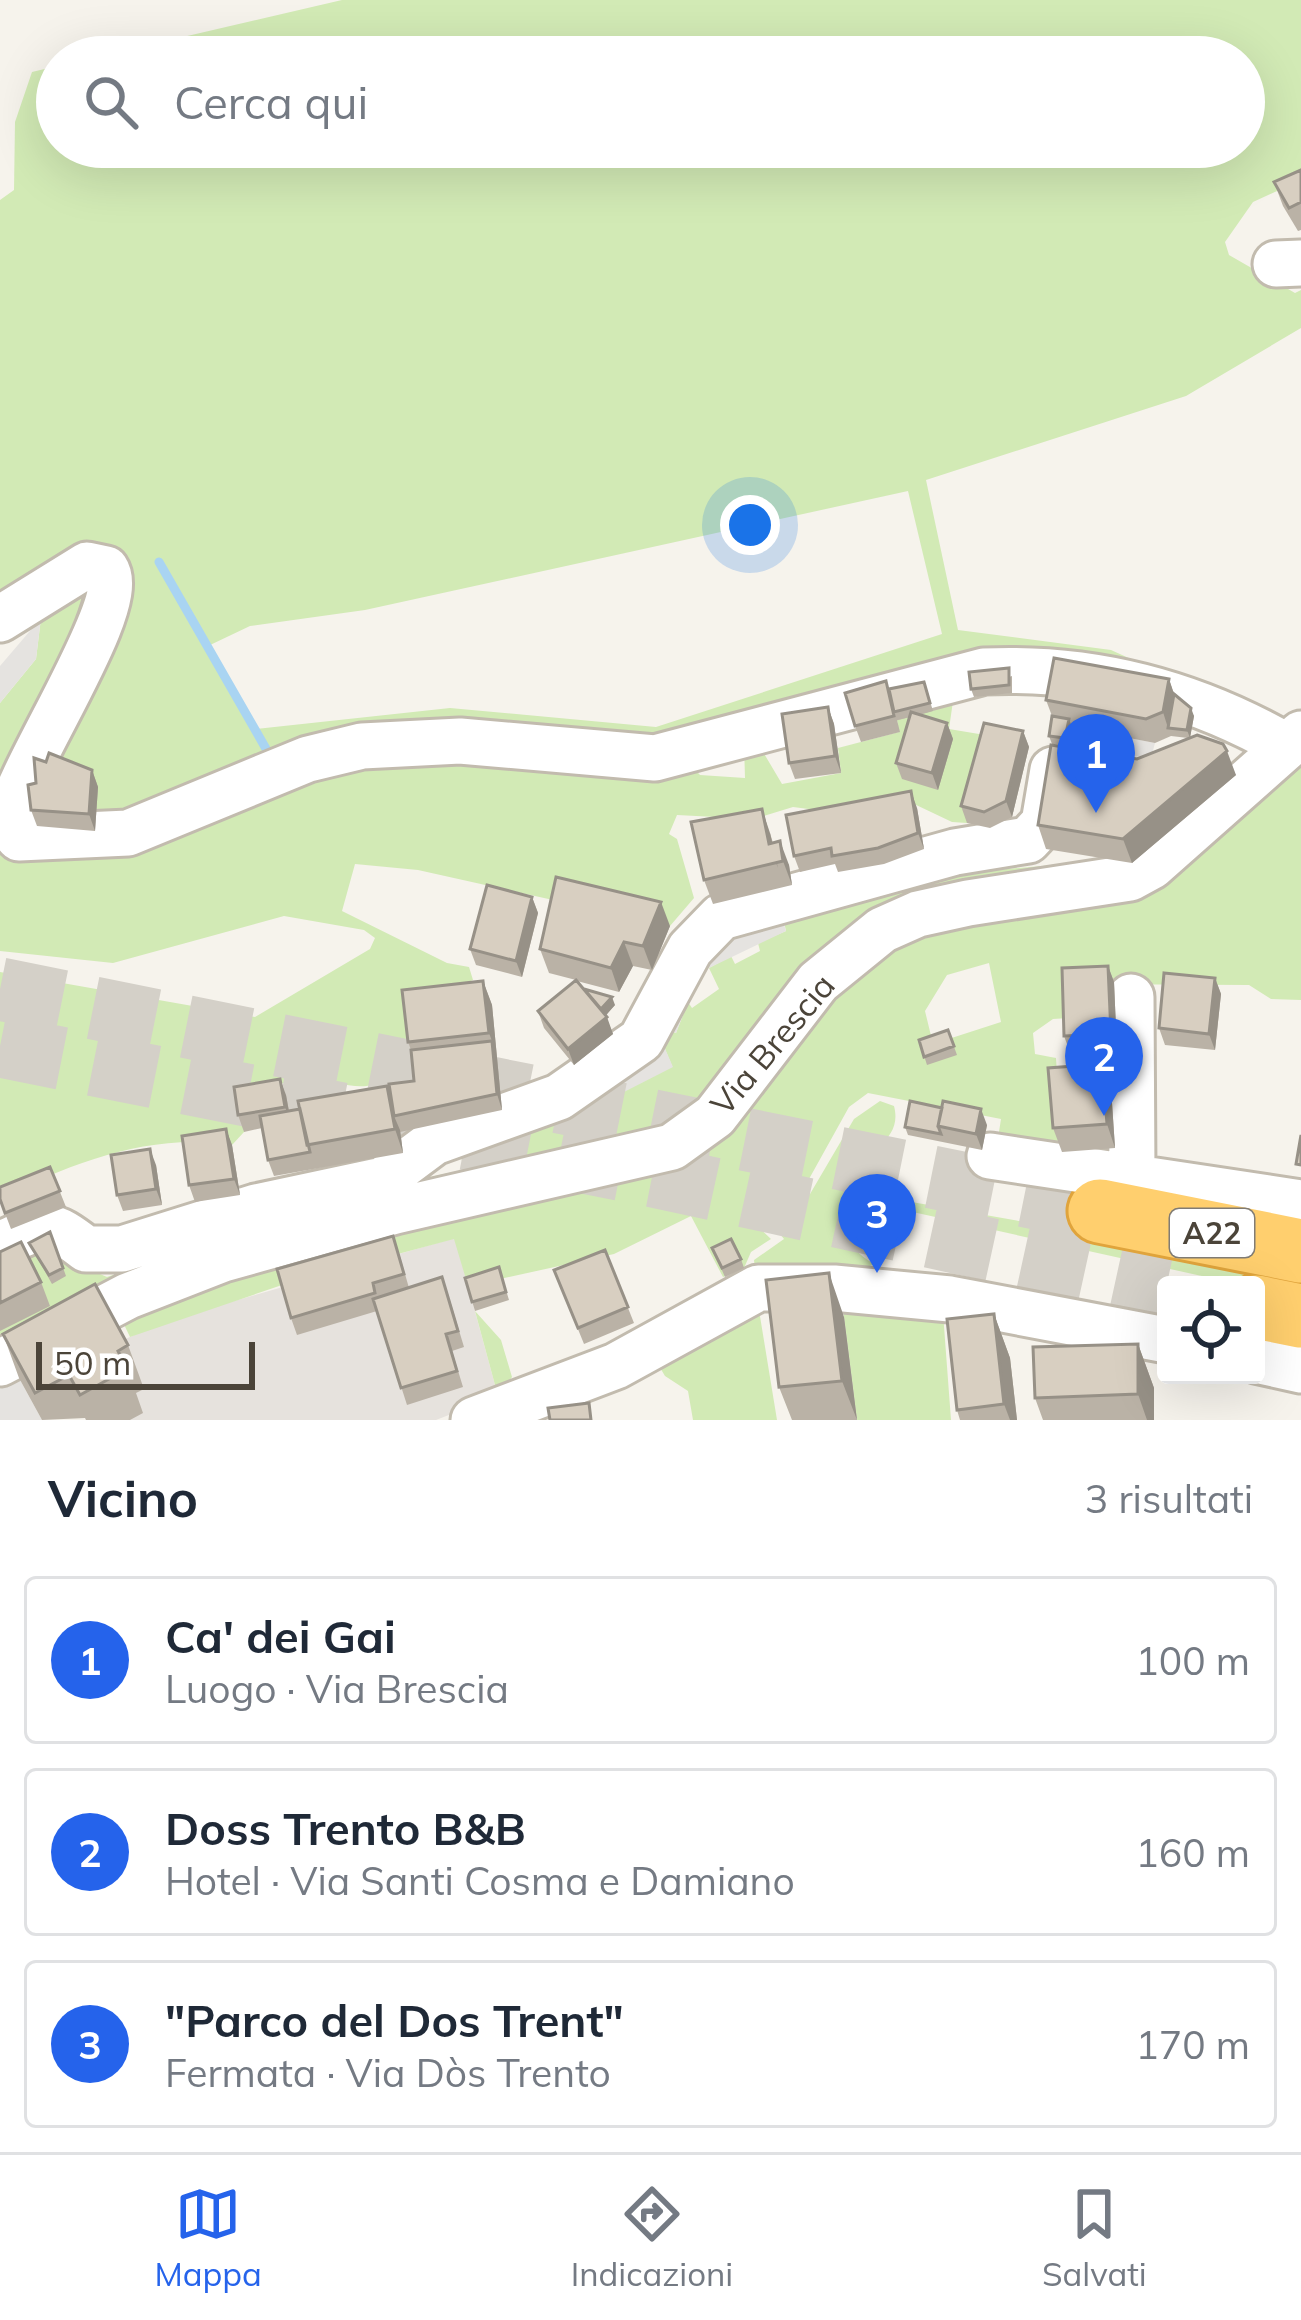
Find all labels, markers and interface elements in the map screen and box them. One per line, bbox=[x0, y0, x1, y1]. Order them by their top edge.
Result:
search box bbox=[36, 36, 1265, 168]
icon: search bbox=[78, 69, 144, 135]
text: Cerca qui bbox=[174, 74, 368, 130]
your location bbox=[720, 495, 780, 555]
pin: 1 bbox=[1057, 714, 1135, 813]
street label: Via Brescia bbox=[701, 965, 843, 1123]
pin: 2 bbox=[1065, 1017, 1143, 1116]
pin: 3 bbox=[838, 1174, 916, 1273]
road number: A22 bbox=[1170, 1209, 1254, 1257]
map controls bbox=[1157, 1276, 1265, 1384]
button: locate bbox=[1157, 1276, 1265, 1384]
scale bar bbox=[36, 1336, 255, 1389]
text: 50 m bbox=[54, 1342, 131, 1383]
text: Vicino bbox=[48, 1466, 198, 1530]
text: 3 risultati bbox=[1085, 1474, 1253, 1523]
text: Ca' dei Gai bbox=[165, 1608, 396, 1664]
text: 1 bbox=[78, 1636, 102, 1685]
text: 100 m bbox=[1135, 1636, 1250, 1685]
text: Luogo · Via Brescia bbox=[165, 1664, 509, 1713]
text: Doss Trento B&B bbox=[165, 1800, 526, 1856]
text: 2 bbox=[78, 1828, 102, 1877]
text: 160 m bbox=[1135, 1828, 1250, 1877]
text: Hotel · Via Santi Cosma e Damiano bbox=[165, 1856, 795, 1905]
text: "Parco del Dos Trent" bbox=[165, 1992, 624, 2048]
text: 3 bbox=[78, 2020, 102, 2069]
text: 170 m bbox=[1135, 2020, 1250, 2069]
text: Fermata · Via Dòs Trento bbox=[165, 2048, 611, 2097]
tab: Mappa bbox=[154, 2181, 262, 2294]
tab: Indicazioni bbox=[571, 2181, 733, 2294]
tab: Salvati bbox=[1042, 2181, 1147, 2294]

